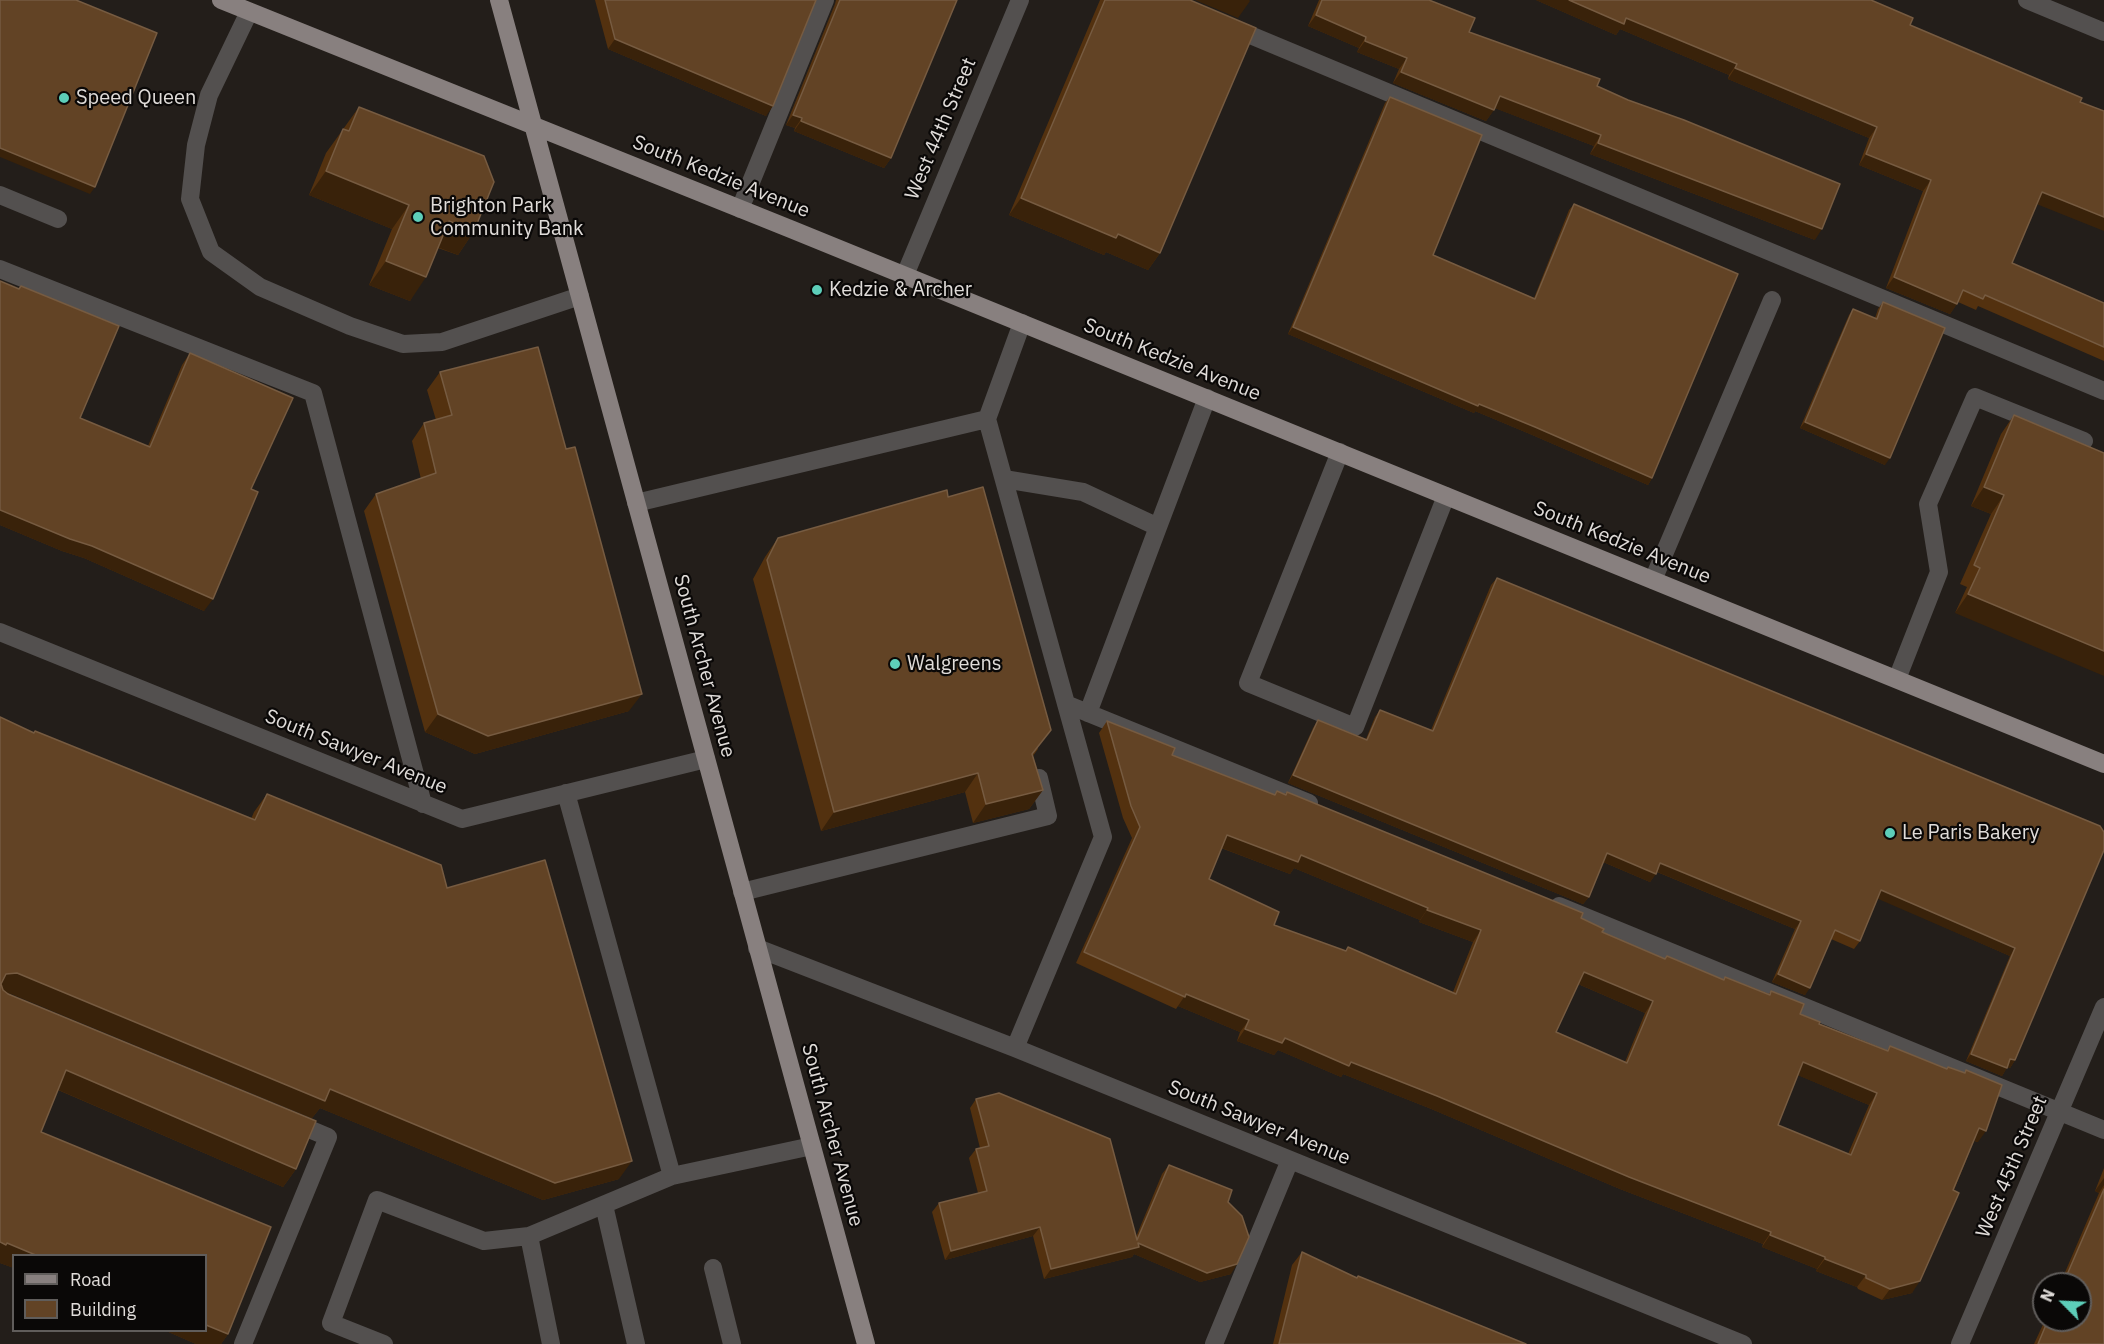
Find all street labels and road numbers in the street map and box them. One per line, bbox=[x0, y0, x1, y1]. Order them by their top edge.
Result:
street label: West 44th Street bbox=[900, 54, 982, 204]
street label: South Kedzie Avenue bbox=[629, 131, 813, 223]
street label: South Kedzie Avenue bbox=[1080, 314, 1264, 406]
street label: South Kedzie Avenue bbox=[1530, 497, 1714, 589]
street label: South Archer Avenue bbox=[668, 572, 740, 760]
street label: South Sawyer Avenue bbox=[261, 704, 451, 800]
street label: South Archer Avenue bbox=[796, 1041, 868, 1229]
street label: South Sawyer Avenue bbox=[1164, 1075, 1354, 1171]
street label: West 45th Street bbox=[1971, 1092, 2053, 1242]

